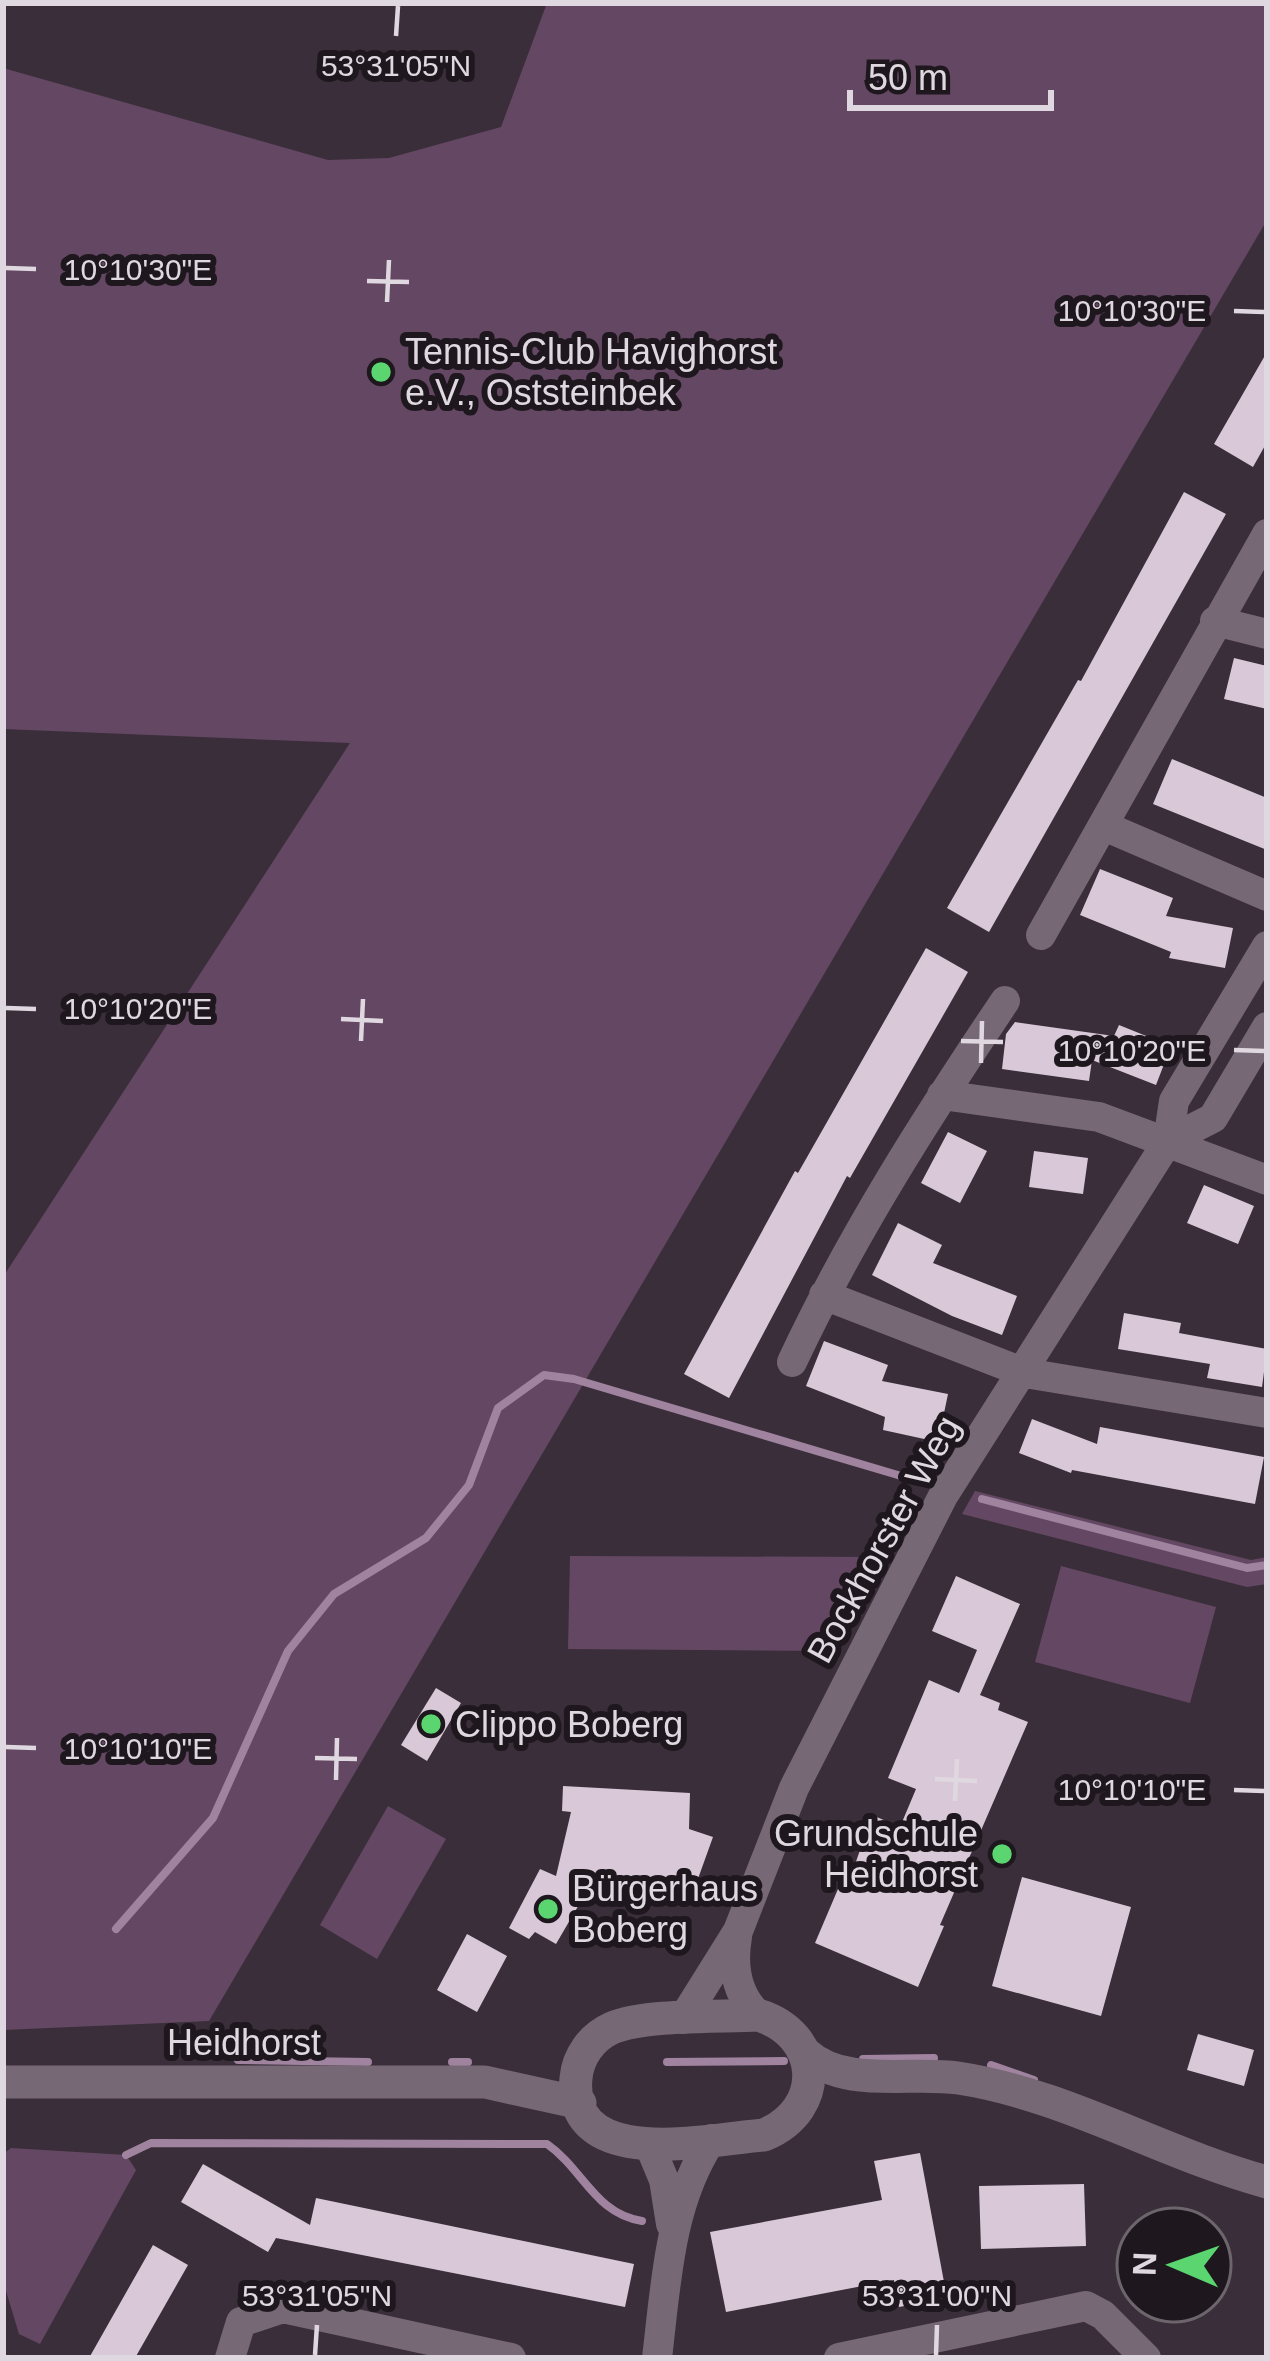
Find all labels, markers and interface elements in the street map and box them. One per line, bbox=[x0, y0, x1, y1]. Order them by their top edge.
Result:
scale bar bbox=[850, 36, 1051, 110]
text: 53°31'05"N bbox=[321, 49, 471, 82]
text: 50 m bbox=[868, 57, 948, 98]
text: 10°10'30"E bbox=[64, 253, 212, 286]
text: 10°10'30"E bbox=[1058, 294, 1206, 327]
place label: Tennis-Club Havighorst e.V., Oststeinbek bbox=[405, 331, 777, 413]
marker: Tennis-Club Havighorst e.V., Oststeinbek bbox=[368, 359, 394, 385]
text: 10°10'20"E bbox=[64, 992, 212, 1025]
text: 10°10'20"E bbox=[1058, 1034, 1206, 1067]
street label: Bockhorster Weg bbox=[799, 1409, 968, 1670]
place label: Clippo Boberg bbox=[455, 1704, 683, 1745]
marker: Clippo Boberg bbox=[418, 1711, 444, 1737]
text: 10°10'10"E bbox=[64, 1732, 212, 1765]
text: 10°10'10"E bbox=[1058, 1773, 1206, 1806]
place label: Grundschule Heidhorst bbox=[774, 1813, 978, 1895]
marker: Grundschule Heidhorst bbox=[989, 1841, 1015, 1867]
place label: Bürgerhaus Boberg bbox=[572, 1868, 758, 1950]
marker: Bürgerhaus Boberg bbox=[535, 1896, 561, 1922]
street label: Heidhorst bbox=[167, 2022, 321, 2063]
north arrow bbox=[1114, 2205, 1234, 2325]
text: N bbox=[1126, 2251, 1163, 2277]
text: 53°31'05"N bbox=[242, 2279, 392, 2312]
text: 53°31'00"N bbox=[862, 2279, 1012, 2312]

